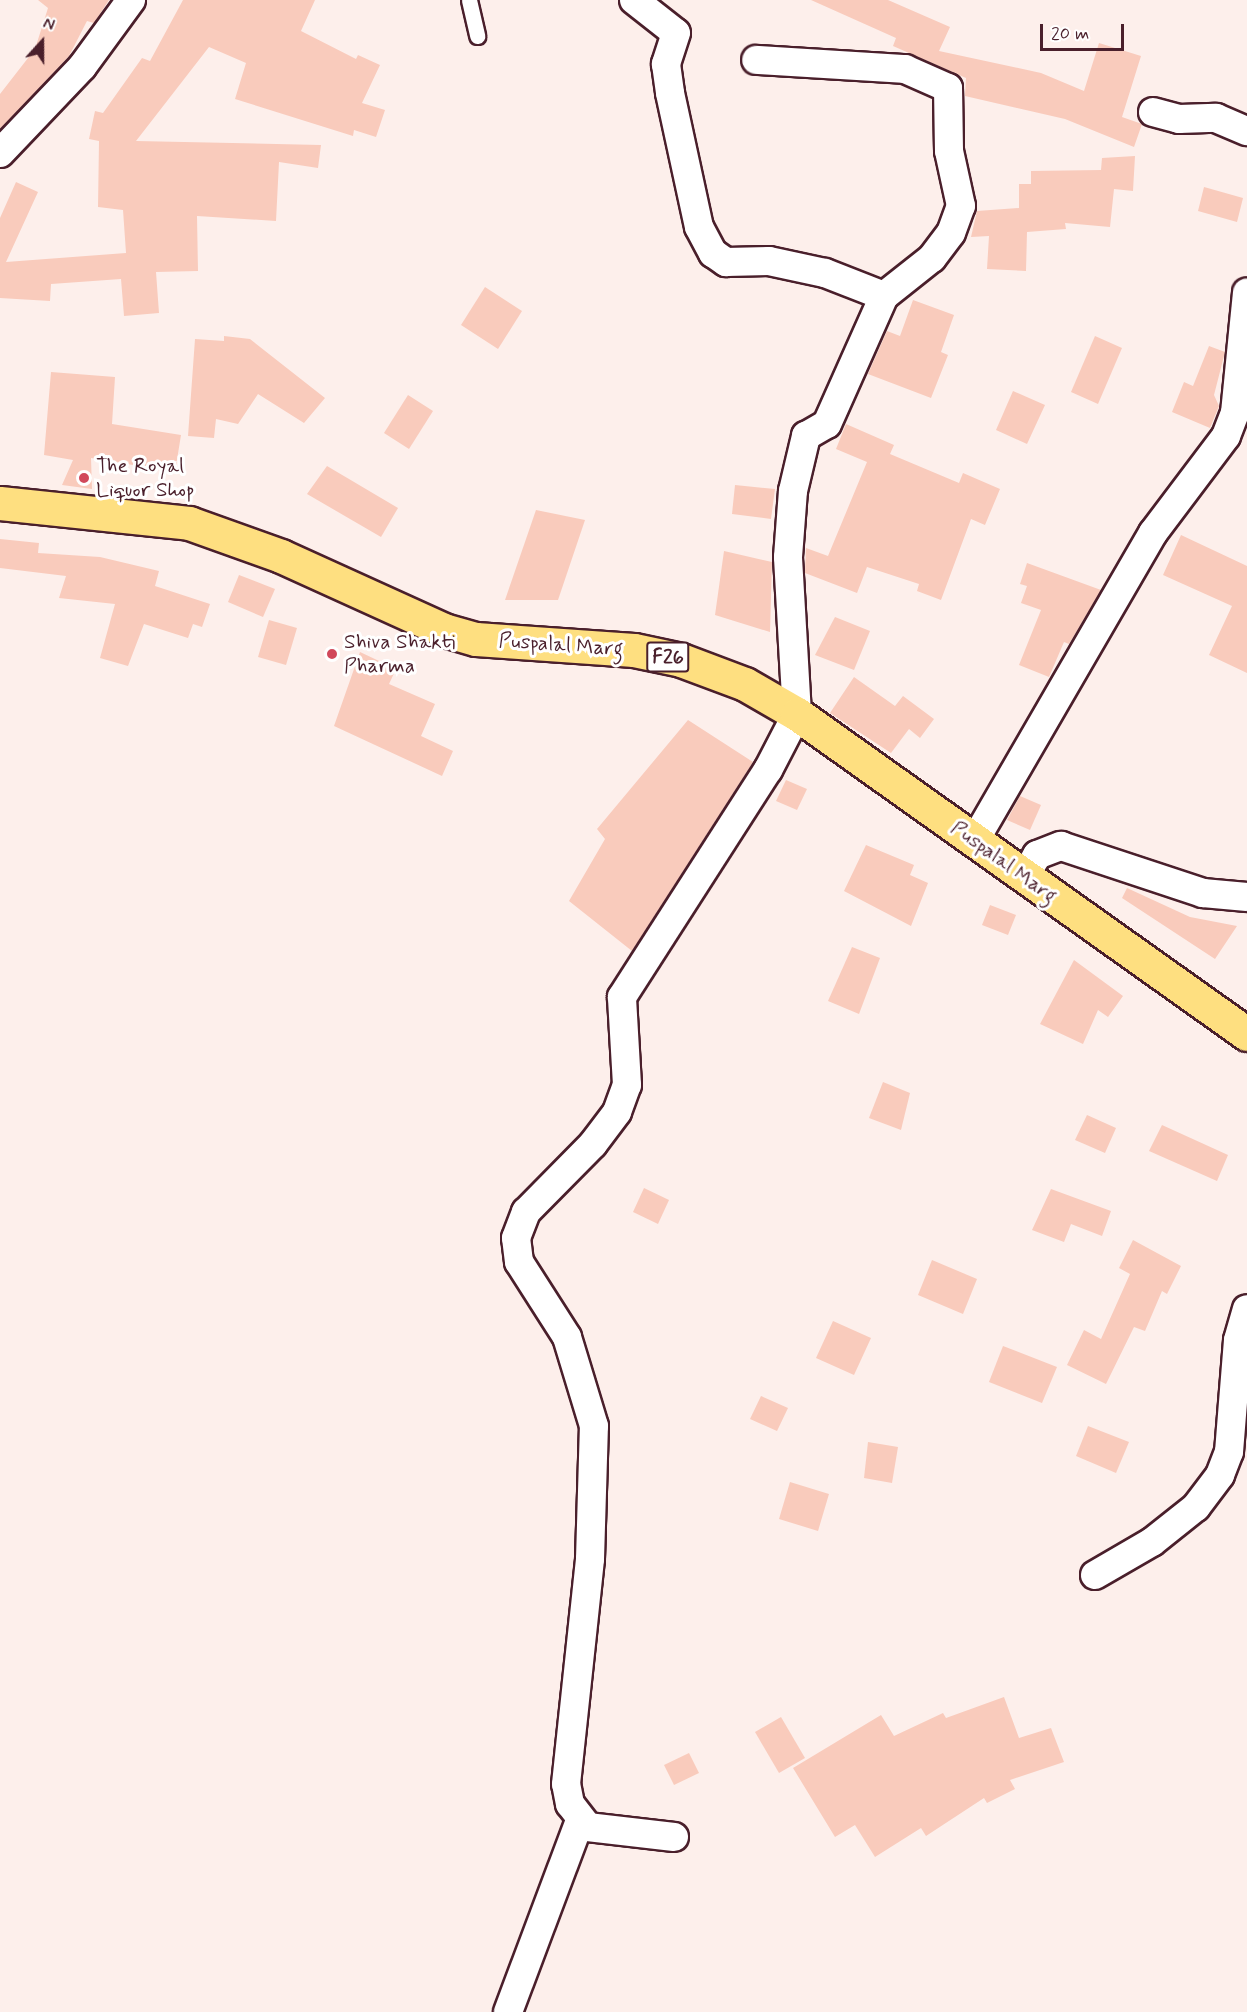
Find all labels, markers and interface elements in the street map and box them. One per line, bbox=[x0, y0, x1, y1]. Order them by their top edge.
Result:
north arrow bbox=[12, 12, 72, 72]
scale bar bbox=[1043, 12, 1127, 50]
text: N bbox=[40, 13, 57, 36]
text: 20 m bbox=[1051, 22, 1089, 46]
place label: The Royal Liquor Shop bbox=[96, 453, 195, 503]
marker: The Royal Liquor Shop bbox=[77, 471, 91, 485]
street label: Puspalal Marg bbox=[497, 628, 625, 662]
place label: Shiva Shakti Pharma bbox=[344, 629, 453, 679]
road number: F26 bbox=[646, 640, 690, 674]
marker: Shiva Shakti Pharma bbox=[325, 647, 339, 661]
street label: Puspalal Marg bbox=[945, 815, 1063, 909]

